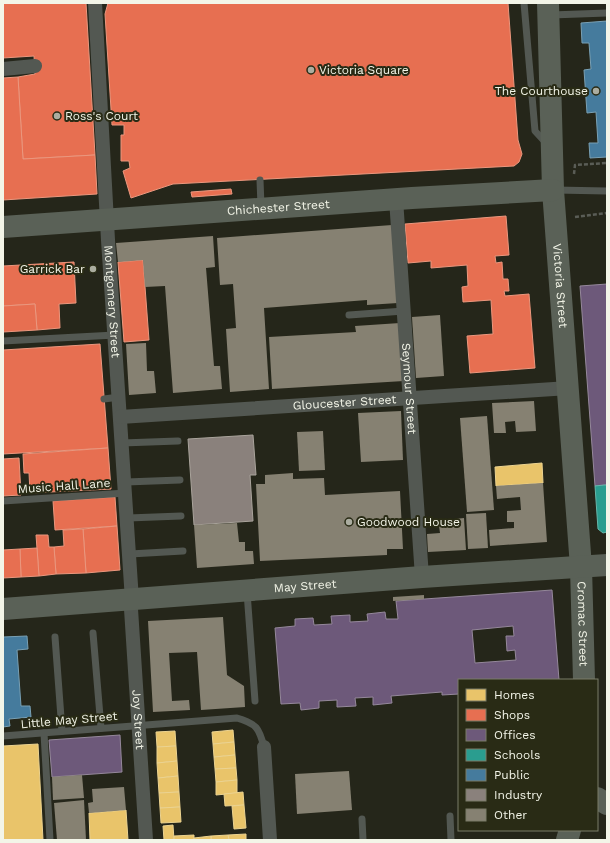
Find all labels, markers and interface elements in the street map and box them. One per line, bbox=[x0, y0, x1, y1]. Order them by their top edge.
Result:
place label: Victoria Square bbox=[319, 63, 409, 77]
marker: Victoria Square bbox=[306, 65, 316, 75]
place label: The Courthouse bbox=[495, 84, 588, 98]
marker: The Courthouse bbox=[591, 86, 601, 96]
place label: Ross's Court bbox=[65, 109, 138, 123]
marker: Ross's Court bbox=[52, 111, 62, 121]
street label: Chichester Street bbox=[226, 197, 330, 218]
street label: Victoria Street bbox=[550, 243, 570, 329]
street label: Montgomery Street bbox=[101, 245, 123, 358]
place label: Garrick Bar bbox=[20, 262, 85, 276]
marker: Garrick Bar bbox=[88, 264, 98, 274]
street label: Seymour Street bbox=[399, 342, 419, 435]
street label: Gloucester Street bbox=[292, 392, 397, 413]
street label: Music Hall Lane bbox=[17, 476, 111, 496]
place label: Goodwood House bbox=[357, 515, 460, 529]
marker: Goodwood House bbox=[344, 517, 354, 527]
street label: May Street bbox=[273, 577, 337, 595]
street label: Cromac Street bbox=[574, 581, 591, 667]
legend bbox=[458, 679, 598, 831]
text: Homes bbox=[494, 688, 535, 702]
street label: Joy Street bbox=[129, 689, 147, 750]
text: Shops bbox=[494, 708, 530, 722]
street label: Little May Street bbox=[20, 709, 118, 731]
text: Offices bbox=[494, 728, 536, 742]
text: Schools bbox=[494, 748, 540, 762]
text: Public bbox=[494, 768, 530, 782]
text: Industry bbox=[494, 788, 543, 802]
text: Other bbox=[494, 808, 527, 822]

